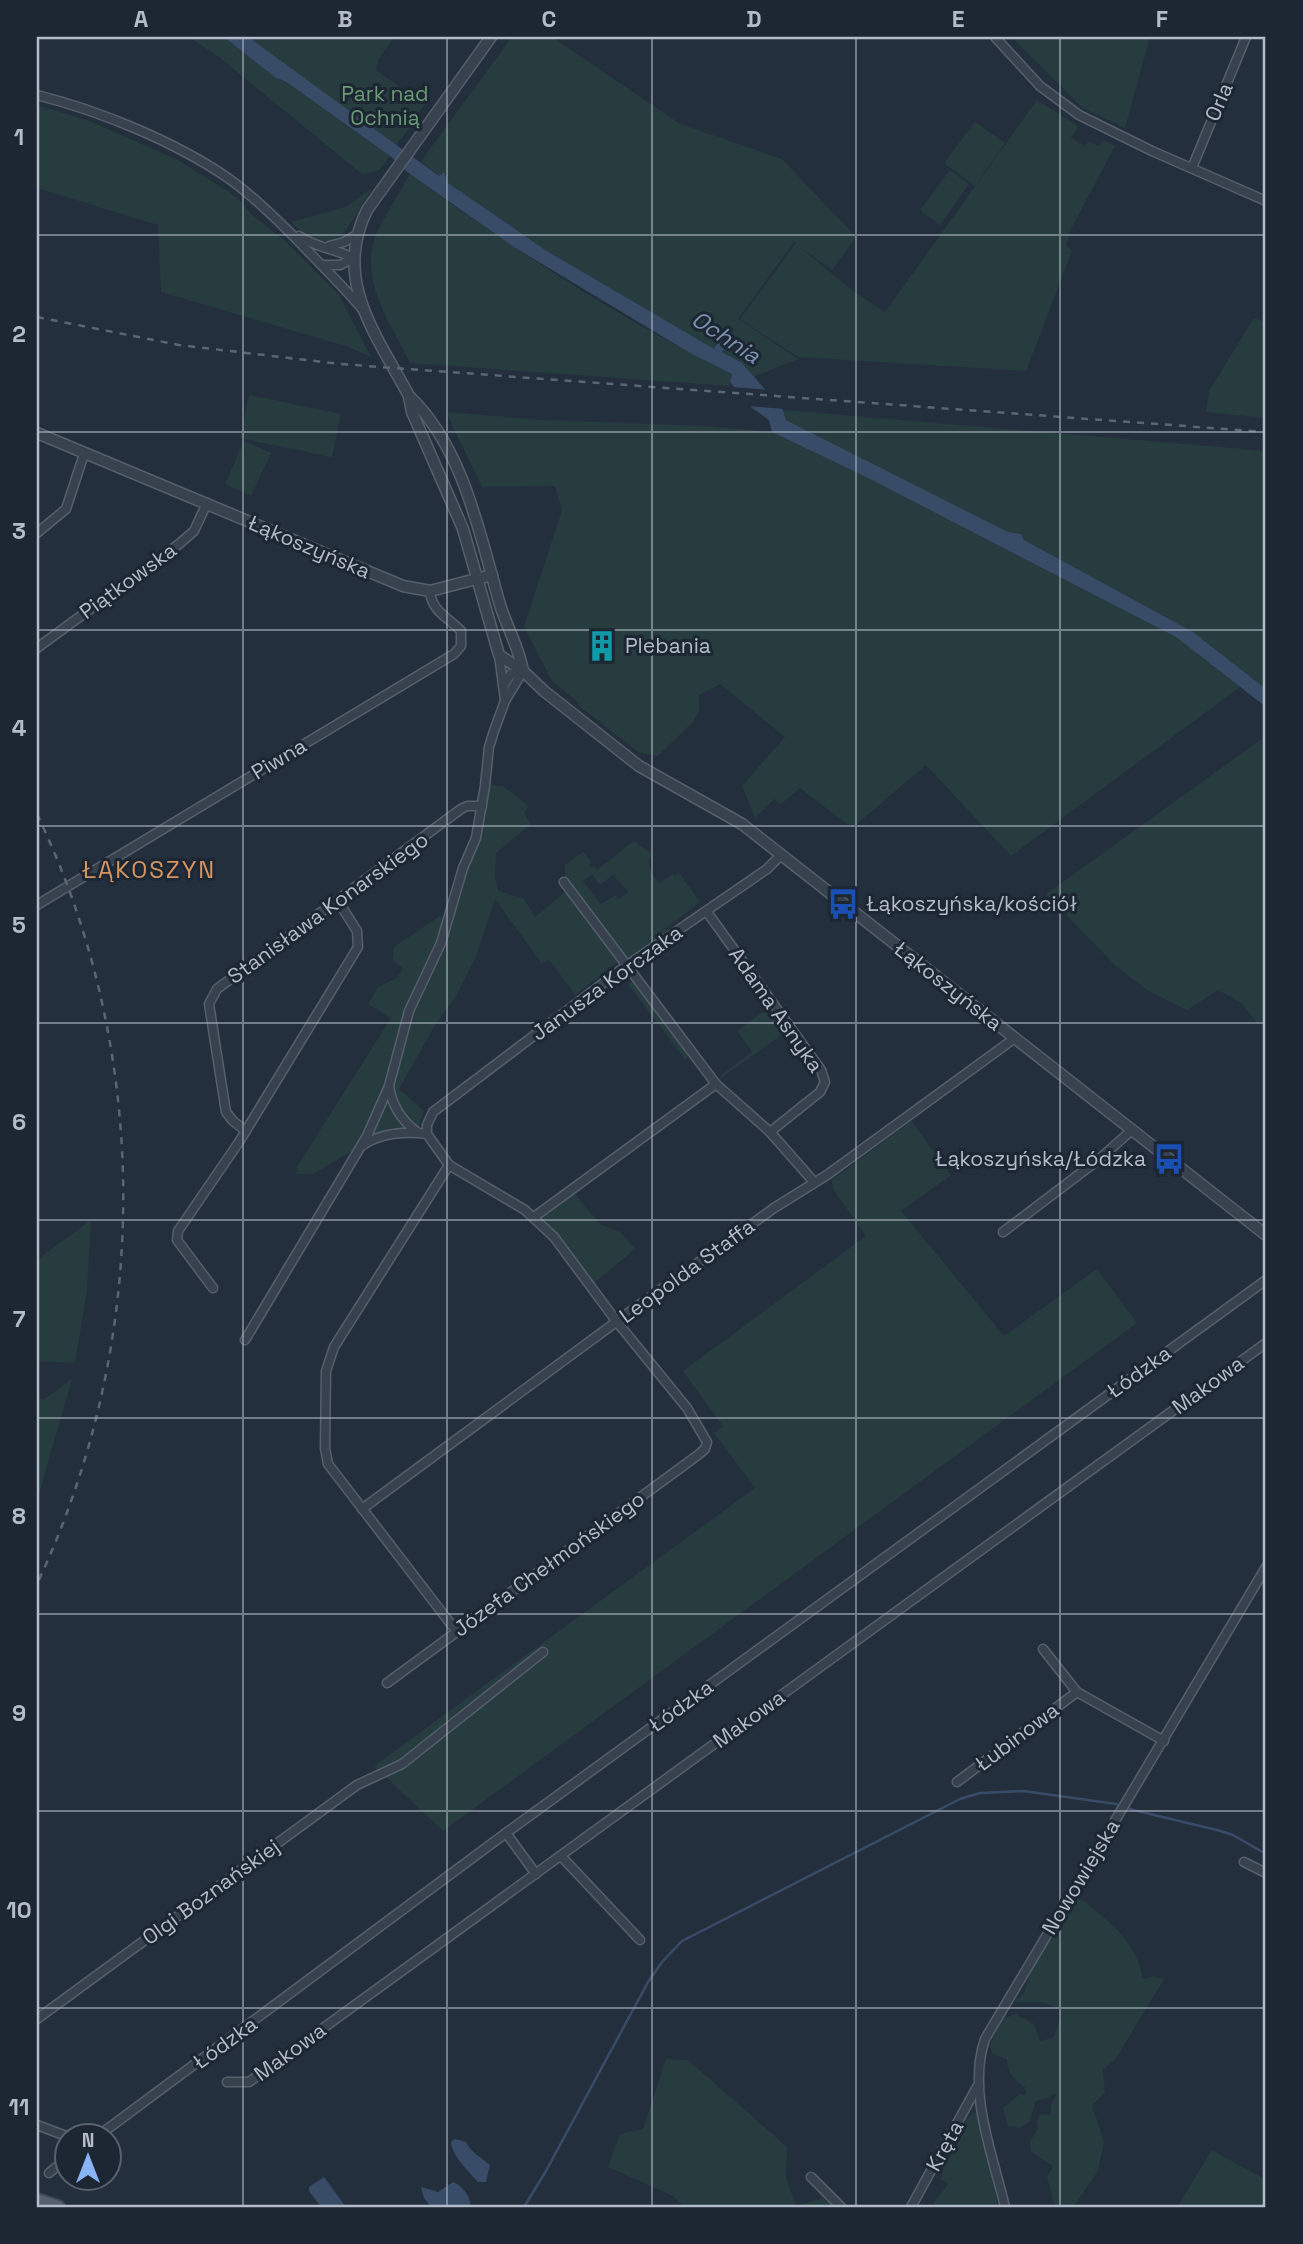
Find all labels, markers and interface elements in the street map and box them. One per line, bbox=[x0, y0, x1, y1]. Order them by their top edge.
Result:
text: A bbox=[134, 4, 149, 34]
text: B bbox=[337, 4, 353, 34]
text: C bbox=[542, 4, 556, 34]
text: D bbox=[746, 4, 762, 34]
text: E bbox=[952, 4, 964, 34]
text: F bbox=[1156, 4, 1168, 34]
street label: Orla bbox=[1198, 78, 1239, 125]
park label: Park nad Ochnią bbox=[341, 80, 429, 131]
text: 1 bbox=[14, 122, 24, 152]
water label: Ochnia bbox=[686, 304, 767, 371]
text: 2 bbox=[12, 319, 26, 349]
street label: Łąkoszyńska bbox=[244, 509, 374, 584]
text: 3 bbox=[12, 516, 26, 546]
street label: Piątkowska bbox=[74, 536, 181, 625]
building icon: Plebania bbox=[585, 629, 619, 663]
place label: Plebania bbox=[625, 632, 711, 659]
text: 4 bbox=[12, 713, 27, 743]
street label: Piwna bbox=[246, 732, 311, 785]
street label: Stanisława Konarskiego bbox=[222, 826, 433, 990]
district label: ŁĄKOSZYN bbox=[82, 854, 216, 885]
bus stop icon: Łąkoszyńska/kościół bbox=[826, 887, 860, 921]
place label: Łąkoszyńska/kościół bbox=[866, 890, 1078, 917]
text: 5 bbox=[12, 910, 26, 940]
street label: Janusza Korczaka bbox=[526, 919, 688, 1046]
street label: Łąkoszyńska bbox=[889, 935, 1008, 1036]
street label: Adama Asnyka bbox=[723, 942, 830, 1078]
text: 6 bbox=[12, 1107, 26, 1137]
bus stop icon: Łąkoszyńska/Łódzka bbox=[1152, 1142, 1186, 1176]
place label: Łąkoszyńska/Łódzka bbox=[935, 1145, 1146, 1172]
street label: Leopolda Staffa bbox=[614, 1212, 760, 1329]
text: 7 bbox=[13, 1304, 26, 1334]
street label: Łódzka bbox=[1101, 1339, 1176, 1404]
street label: Makowa bbox=[1166, 1349, 1249, 1420]
street label: Józefa Chełmońskiego bbox=[448, 1485, 650, 1642]
text: 8 bbox=[12, 1501, 26, 1531]
street label: Łódzka bbox=[643, 1673, 718, 1738]
street label: Makowa bbox=[707, 1683, 790, 1754]
street label: Łubinowa bbox=[969, 1696, 1064, 1777]
text: 9 bbox=[12, 1698, 26, 1728]
street label: Nowowiejska bbox=[1036, 1814, 1126, 1939]
street label: Olgi Boznańskiej bbox=[137, 1833, 285, 1951]
text: 10 bbox=[6, 1895, 32, 1925]
street label: Łódzka bbox=[187, 2010, 262, 2075]
street label: Makowa bbox=[248, 2016, 331, 2087]
text: 11 bbox=[9, 2092, 29, 2122]
street label: Kręta bbox=[920, 2116, 969, 2176]
north arrow bbox=[52, 2122, 122, 2192]
text: N bbox=[82, 2128, 94, 2153]

